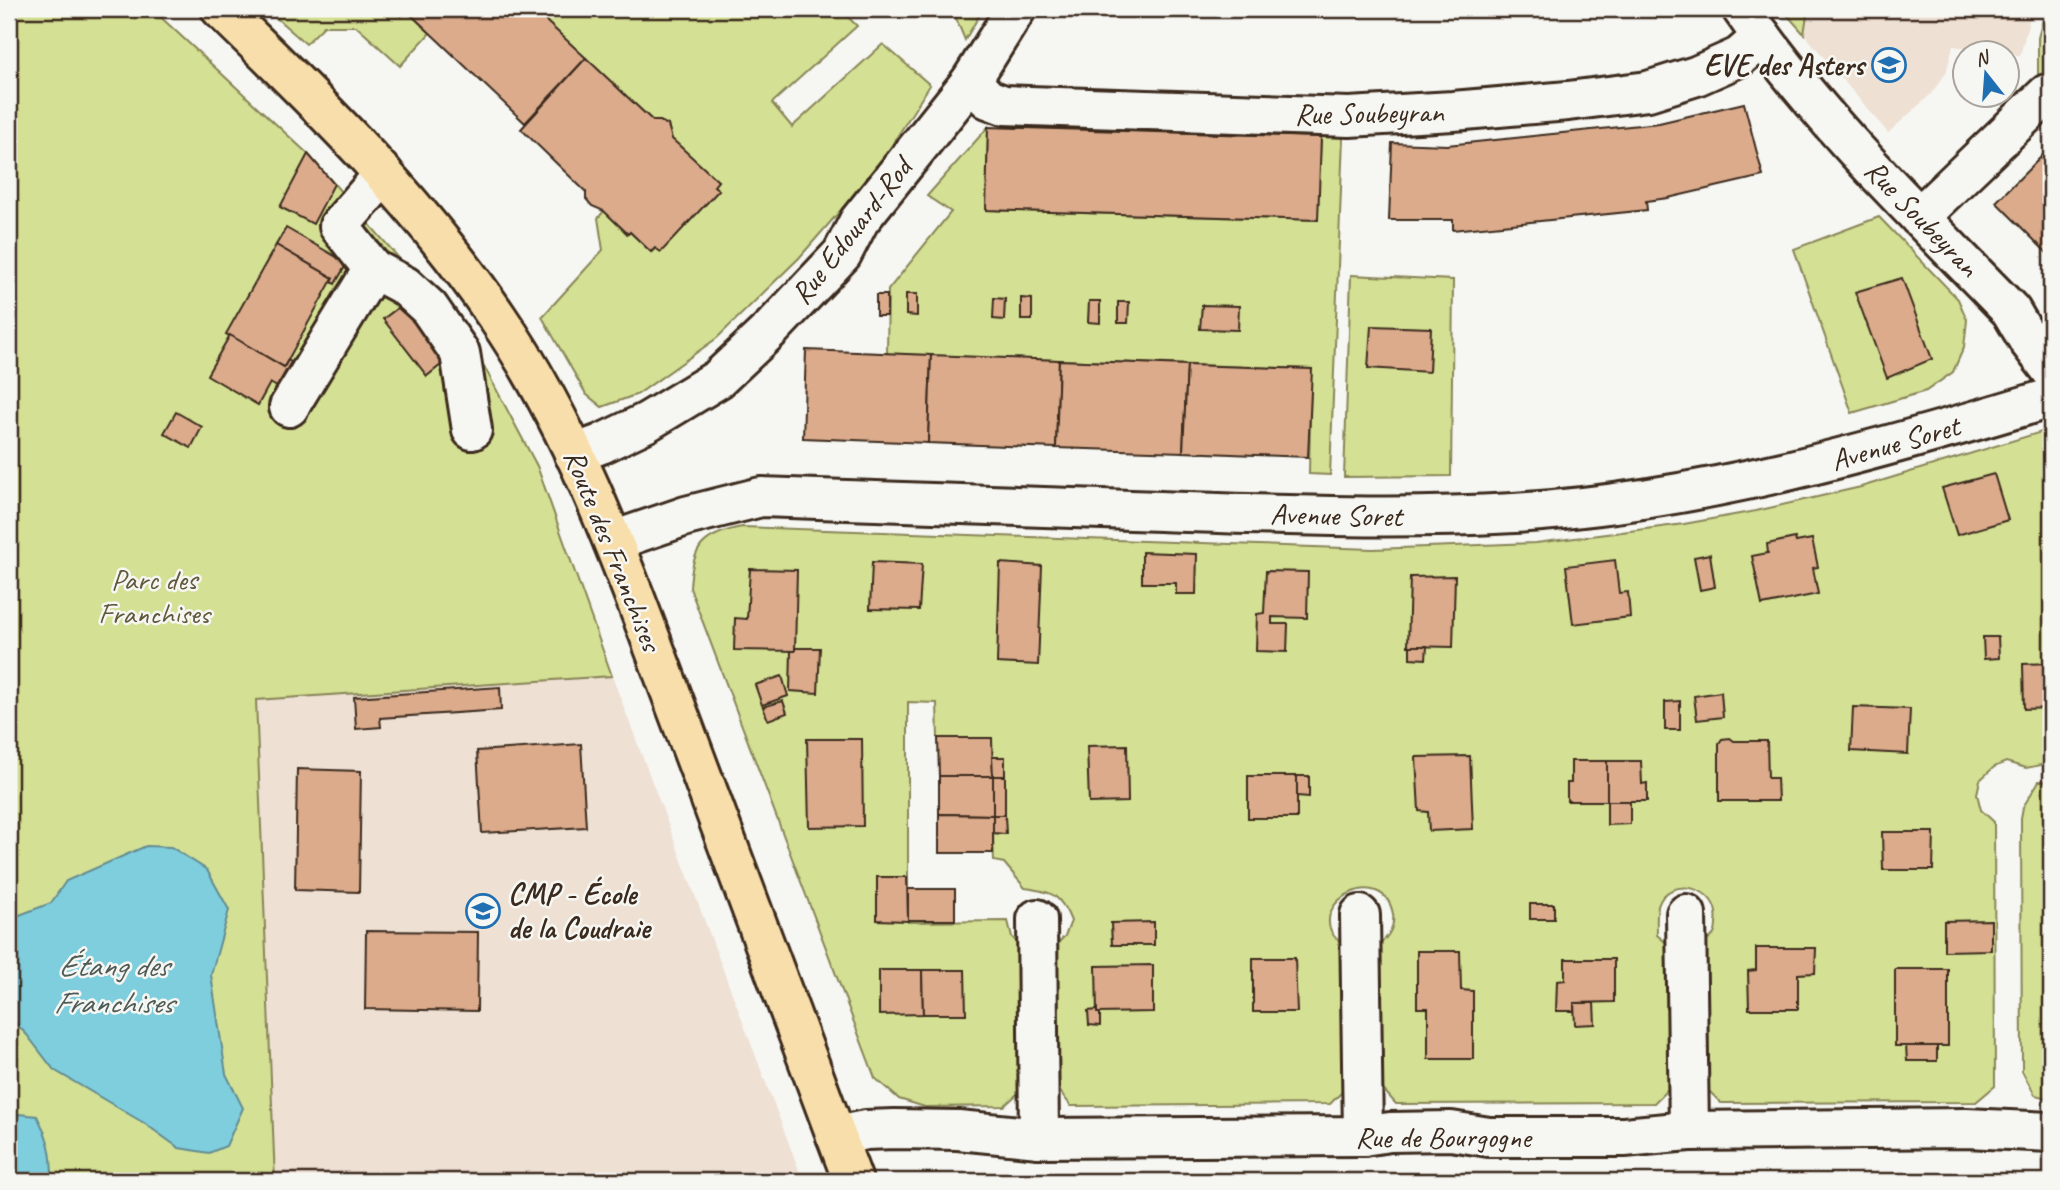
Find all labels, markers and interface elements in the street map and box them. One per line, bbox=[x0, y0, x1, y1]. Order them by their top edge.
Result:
north arrow bbox=[1952, 38, 2022, 108]
text: N bbox=[1972, 45, 1994, 72]
place label: EVE des Asters bbox=[1704, 46, 1867, 84]
school or university icon: EVE des Asters bbox=[1870, 46, 1908, 84]
street label: Rue Soubeyran bbox=[1294, 93, 1445, 133]
street label: Rue Edouard-Rod bbox=[782, 147, 923, 312]
street label: Rue Soubeyran bbox=[1857, 151, 1988, 286]
street label: Avenue Soret bbox=[1827, 406, 1966, 479]
street label: Route des Franchises bbox=[555, 444, 672, 659]
street label: Avenue Soret bbox=[1270, 495, 1405, 535]
park label: Parc des Franchises bbox=[98, 560, 213, 632]
place label: CMP - École de la Coudraie bbox=[508, 875, 653, 947]
school or university icon: CMP - École de la Coudraie bbox=[464, 892, 502, 930]
water label: Étang des Franchises bbox=[54, 945, 178, 1023]
street label: Rue de Bourgogne bbox=[1355, 1118, 1533, 1156]

